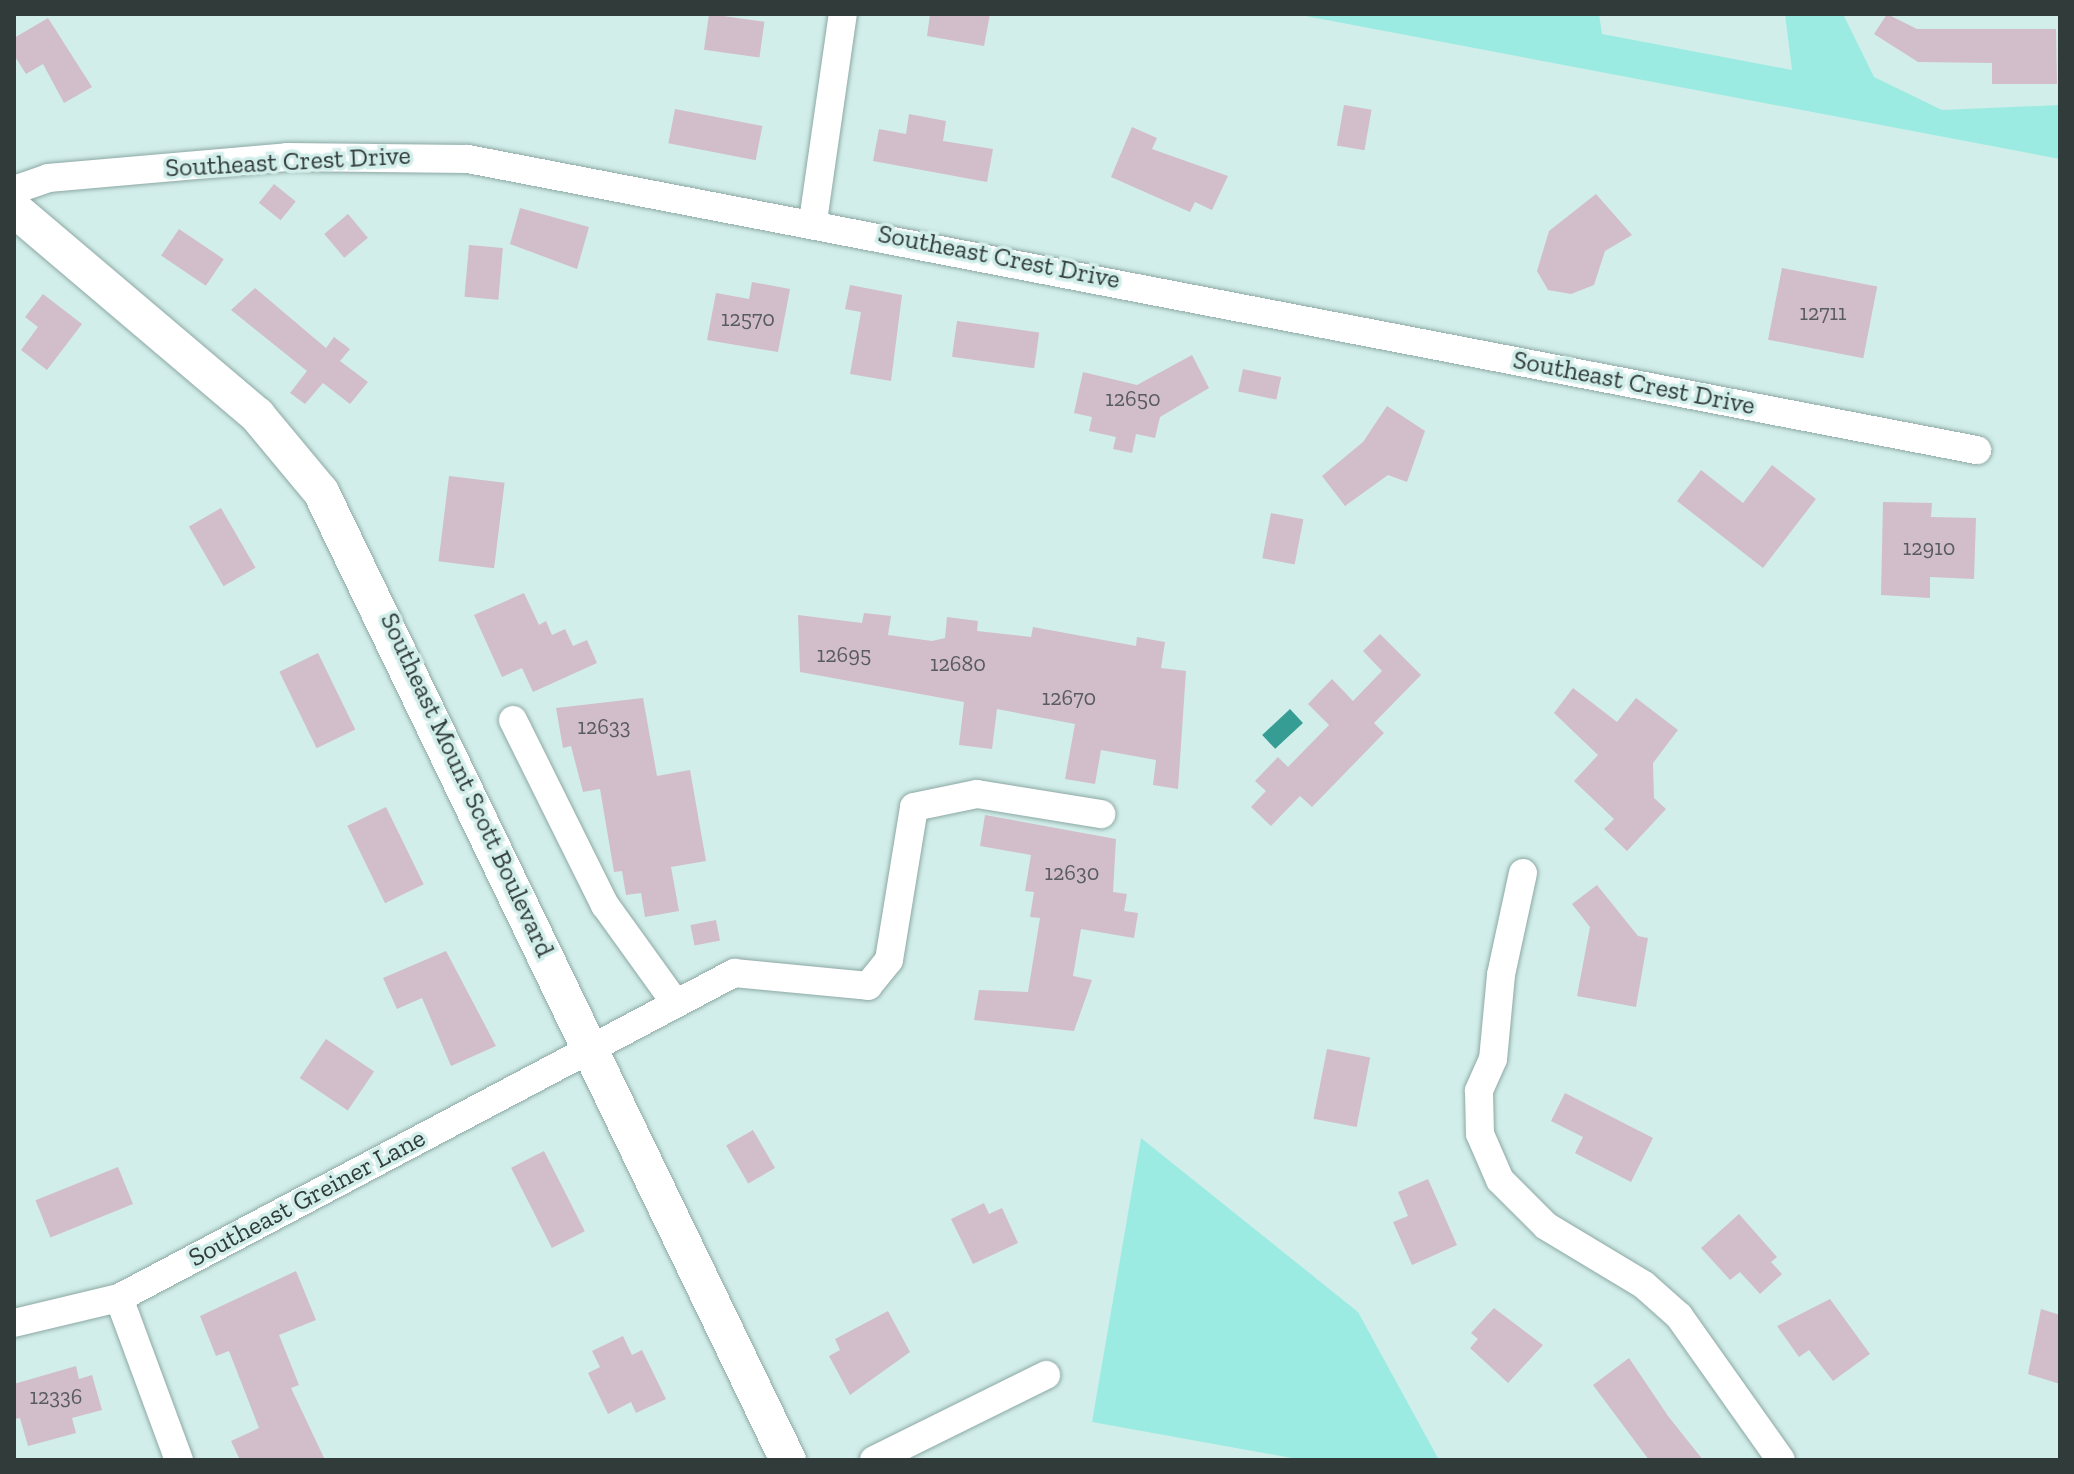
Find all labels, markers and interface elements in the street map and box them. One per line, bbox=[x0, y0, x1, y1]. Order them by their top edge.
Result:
street label: Southeast Crest Drive bbox=[164, 140, 412, 184]
street label: Southeast Crest Drive bbox=[875, 218, 1123, 296]
house number: 12711 bbox=[1799, 300, 1847, 326]
house number: 12570 bbox=[721, 306, 775, 332]
street label: Southeast Crest Drive bbox=[1510, 344, 1758, 422]
house number: 12650 bbox=[1105, 386, 1161, 412]
house number: 12910 bbox=[1903, 535, 1955, 561]
street label: Southeast Mount Scott Boulevard bbox=[373, 608, 561, 962]
house number: 12695 bbox=[817, 642, 871, 668]
house number: 12680 bbox=[930, 651, 986, 677]
house number: 12670 bbox=[1042, 685, 1096, 711]
house number: 12633 bbox=[578, 714, 630, 740]
house number: 12630 bbox=[1045, 860, 1099, 886]
street label: Southeast Greiner Lane bbox=[183, 1122, 431, 1274]
house number: 12336 bbox=[30, 1384, 82, 1410]

